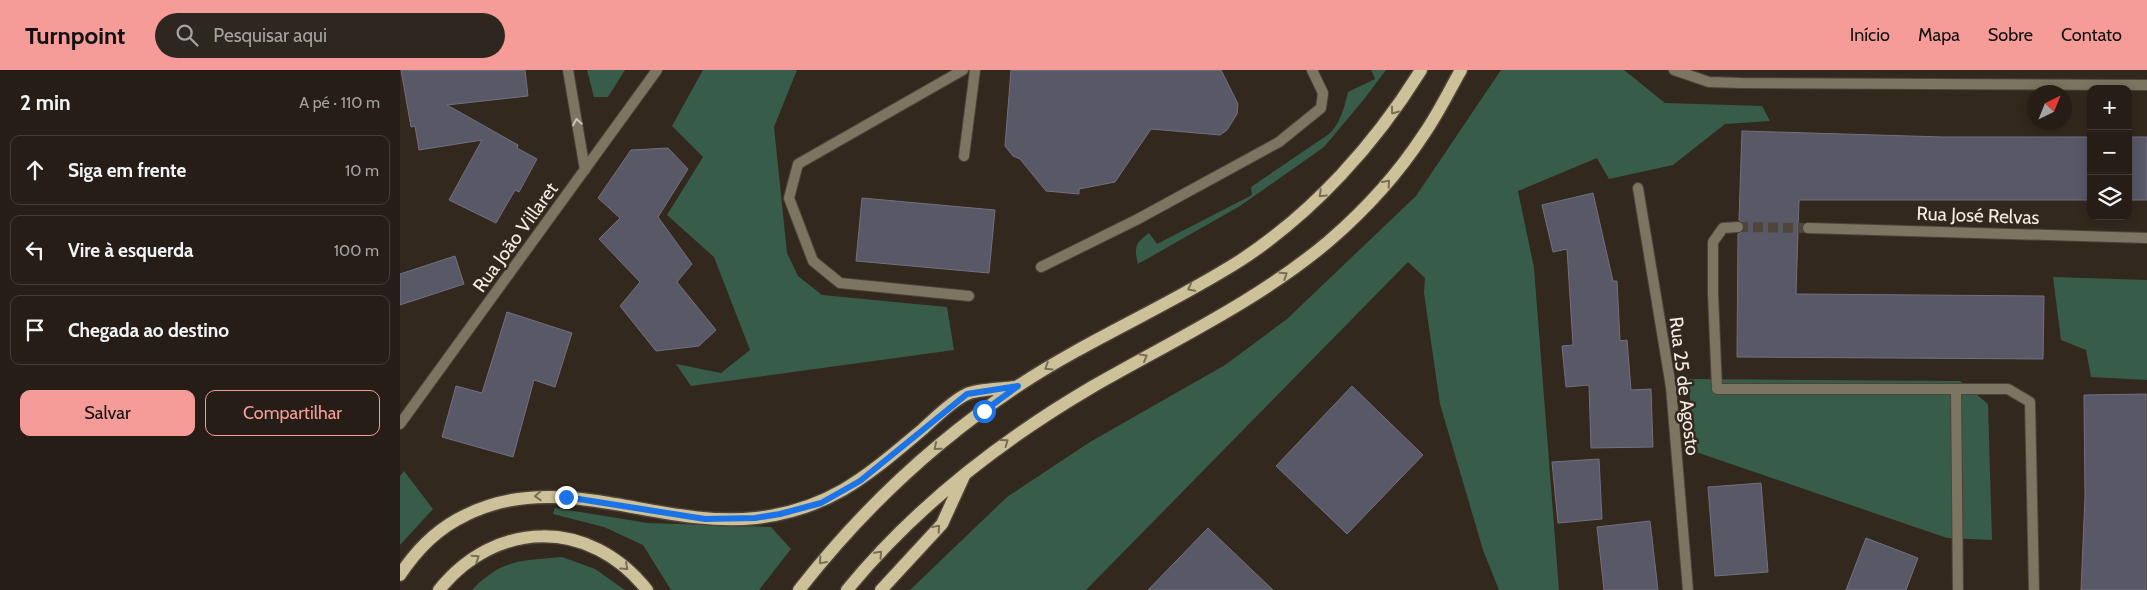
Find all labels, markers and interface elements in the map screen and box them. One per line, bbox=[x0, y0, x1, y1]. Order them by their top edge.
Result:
search box bbox=[155, 13, 505, 58]
text: Turnpoint bbox=[25, 21, 125, 50]
icon: search bbox=[173, 21, 201, 49]
text: Pesquisar aqui bbox=[213, 24, 327, 47]
text: Início bbox=[1850, 24, 1890, 46]
text: Mapa bbox=[1918, 24, 1960, 46]
text: Sobre bbox=[1988, 24, 2033, 46]
text: Contato bbox=[2061, 24, 2122, 46]
north arrow bbox=[2027, 85, 2072, 130]
map controls bbox=[2087, 85, 2132, 220]
button: + bbox=[2087, 85, 2132, 130]
text: 2 min bbox=[20, 90, 71, 115]
text: A pé · 110 m bbox=[299, 93, 380, 112]
one-way arrow bbox=[1391, 105, 1400, 115]
one-way arrow bbox=[572, 118, 582, 126]
button: − bbox=[2087, 130, 2132, 175]
icon: ahead bbox=[21, 156, 49, 184]
text: Siga em frente bbox=[68, 159, 186, 182]
text: 10 m bbox=[345, 161, 379, 180]
button: layers bbox=[2087, 175, 2132, 220]
street label: Rua João Villaret bbox=[468, 178, 563, 297]
one-way arrow bbox=[1381, 180, 1390, 189]
one-way arrow bbox=[1319, 188, 1328, 197]
street label: Rua José Relvas bbox=[1916, 202, 2040, 229]
icon: left bbox=[21, 236, 49, 264]
text: Vire à esquerda bbox=[68, 239, 194, 262]
text: 100 m bbox=[334, 241, 379, 260]
one-way arrow bbox=[1279, 272, 1288, 281]
one-way arrow bbox=[1187, 282, 1196, 292]
street label: Rua 25 de Agosto bbox=[1665, 315, 1704, 457]
icon: arrive bbox=[21, 316, 49, 344]
text: Chegada ao destino bbox=[68, 319, 229, 342]
one-way arrow bbox=[1139, 354, 1148, 364]
one-way arrow bbox=[1045, 361, 1054, 370]
button: Salvar bbox=[20, 390, 195, 436]
button: Compartilhar bbox=[205, 390, 380, 436]
route start bbox=[973, 400, 996, 423]
one-way arrow bbox=[999, 439, 1009, 448]
one-way arrow bbox=[934, 442, 943, 451]
route end bbox=[555, 486, 578, 509]
one-way arrow bbox=[534, 491, 542, 502]
one-way arrow bbox=[932, 524, 941, 533]
one-way arrow bbox=[874, 550, 883, 559]
one-way arrow bbox=[470, 555, 479, 564]
one-way arrow bbox=[819, 556, 828, 565]
one-way arrow bbox=[620, 562, 629, 571]

